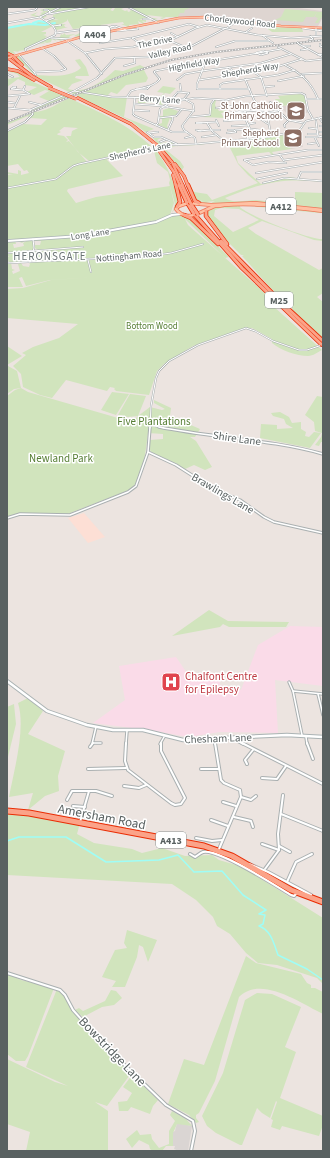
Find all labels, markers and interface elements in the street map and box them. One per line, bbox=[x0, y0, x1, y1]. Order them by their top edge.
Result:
street label: Chorleywood Road bbox=[204, 11, 276, 32]
road number: A404 bbox=[80, 26, 110, 42]
street label: The Drive bbox=[136, 32, 174, 53]
street label: Valley Road bbox=[148, 40, 193, 63]
street label: Highfield Way bbox=[168, 53, 221, 75]
street label: Shepherds Way bbox=[221, 59, 280, 81]
street label: Berry Lane bbox=[139, 92, 181, 107]
place label: St John Catholic Primary School bbox=[221, 100, 282, 123]
school or university icon: St John Catholic Primary School bbox=[285, 100, 307, 122]
place label: Shepherd Primary School bbox=[221, 127, 279, 150]
school or university icon: Shepherd Primary School bbox=[282, 127, 304, 149]
street label: Shepherd's Lane bbox=[108, 139, 173, 164]
road number: A412 bbox=[266, 198, 296, 214]
street label: Long Lane bbox=[70, 225, 111, 244]
street label: Nottingham Road bbox=[96, 247, 163, 266]
district label: HERONSGATE bbox=[13, 249, 87, 264]
road number: M25 bbox=[265, 292, 293, 308]
park label: Bottom Wood bbox=[126, 320, 178, 333]
park label: Five Plantations bbox=[117, 414, 191, 429]
street label: Shire Lane bbox=[212, 428, 262, 449]
park label: Newland Park bbox=[29, 451, 93, 466]
street label: Brawlings Lane bbox=[189, 470, 257, 518]
place label: Chalfont Centre for Epilepsy bbox=[185, 669, 258, 697]
hospital icon: Chalfont Centre for Epilepsy bbox=[160, 671, 182, 693]
street label: Chesham Lane bbox=[184, 730, 253, 747]
street label: Amersham Road bbox=[56, 800, 147, 834]
road number: A413 bbox=[156, 832, 186, 848]
street label: Bowstridge Lane bbox=[74, 1013, 150, 1090]

